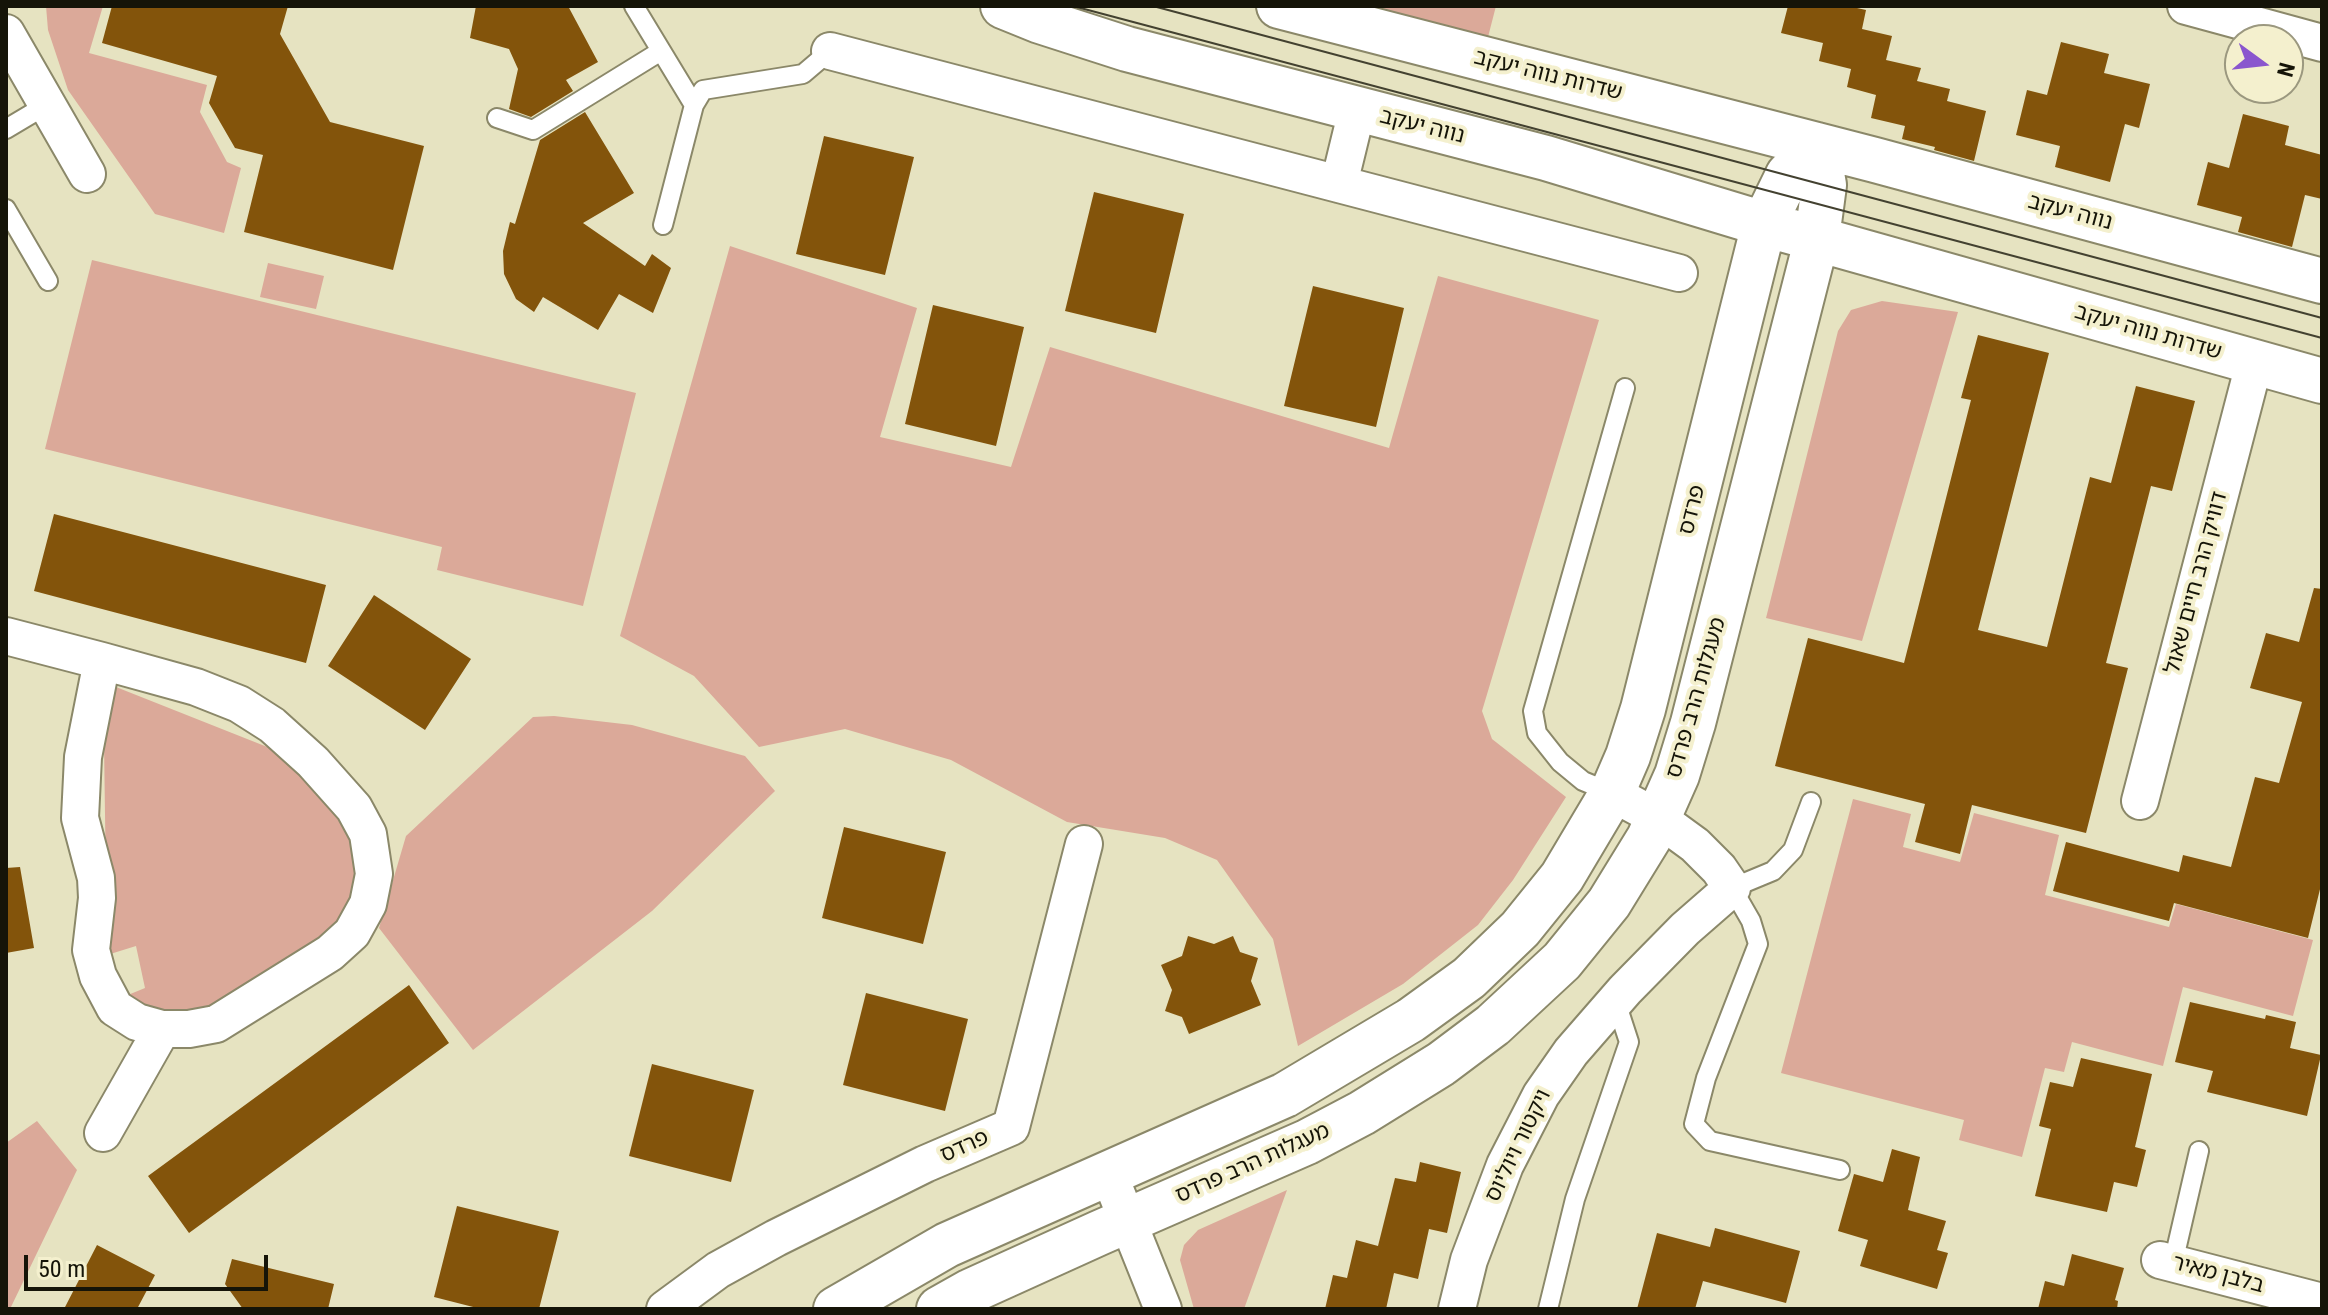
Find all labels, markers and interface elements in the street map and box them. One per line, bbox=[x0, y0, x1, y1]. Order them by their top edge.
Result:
north arrow bbox=[2224, 24, 2304, 104]
street label: שדרות נווה יעקב bbox=[1471, 45, 1625, 107]
text: N bbox=[2272, 60, 2300, 80]
street label: נווה יעקב bbox=[1377, 104, 1467, 150]
street label: נווה יעקב bbox=[2025, 189, 2115, 237]
street label: שדרות נווה יעקב bbox=[2071, 299, 2225, 367]
street label: פרדס bbox=[1674, 483, 1712, 537]
street label: דוויק הרב חיים שאול bbox=[2160, 489, 2234, 677]
street label: מעגלות הרב פרדס bbox=[1661, 615, 1733, 781]
street label: ויקטור ויוליוס bbox=[1480, 1085, 1558, 1207]
street label: מעגלות הרב פרדס bbox=[1172, 1118, 1334, 1210]
street label: פרדס bbox=[937, 1125, 993, 1169]
scale bar bbox=[28, 1239, 272, 1289]
street label: בלבן מאיר bbox=[2169, 1250, 2267, 1300]
text: 50 m bbox=[38, 1255, 85, 1283]

